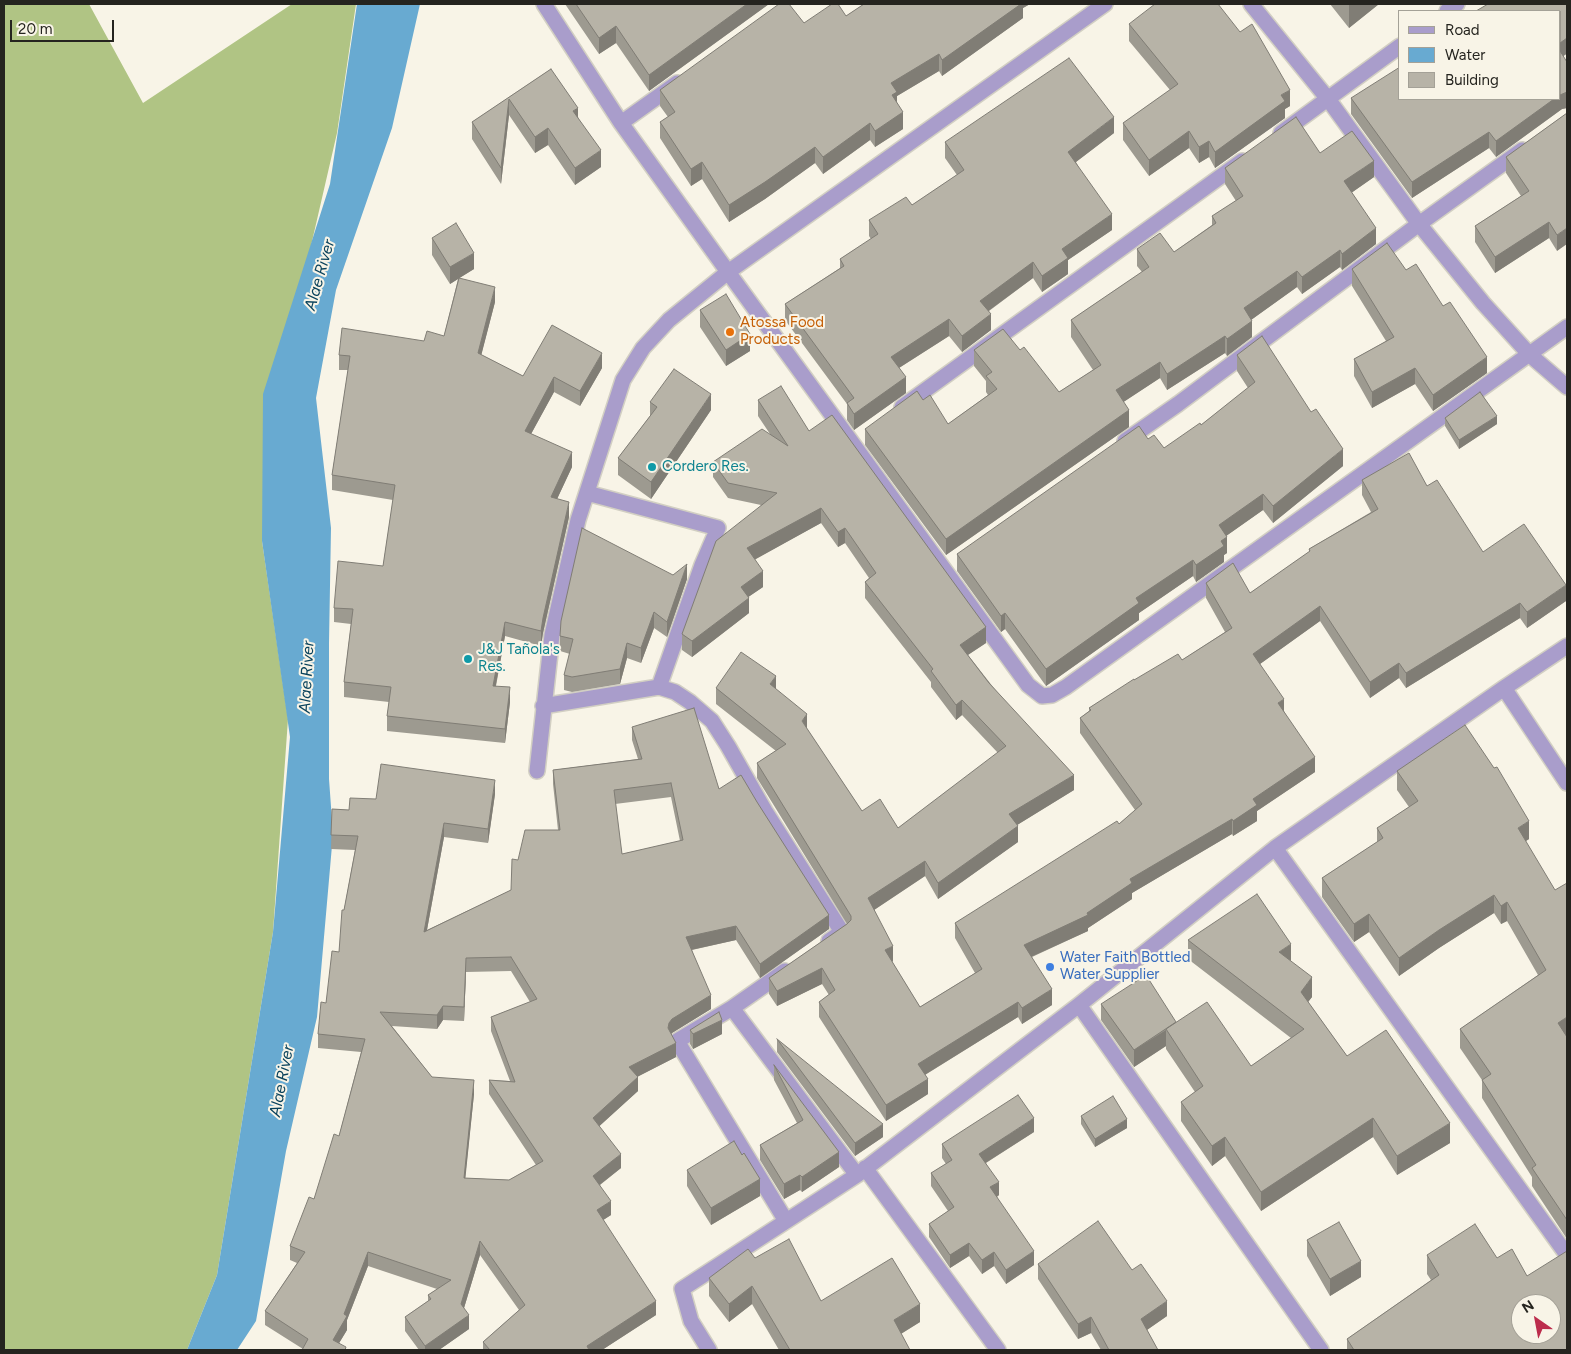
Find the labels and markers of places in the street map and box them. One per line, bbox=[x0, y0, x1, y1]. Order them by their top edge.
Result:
place label: Atossa Food Products bbox=[740, 314, 824, 349]
marker: Atossa Food Products bbox=[724, 326, 736, 338]
place label: Cordero Res. bbox=[662, 458, 749, 476]
marker: Cordero Res. bbox=[646, 461, 658, 473]
place label: J&J Tañola's Res. bbox=[478, 641, 560, 676]
marker: J&J Tañola's Res. bbox=[462, 653, 474, 665]
place label: Water Faith Bottled Water Supplier bbox=[1060, 949, 1190, 984]
marker: Water Faith Bottled Water Supplier bbox=[1044, 961, 1056, 973]

